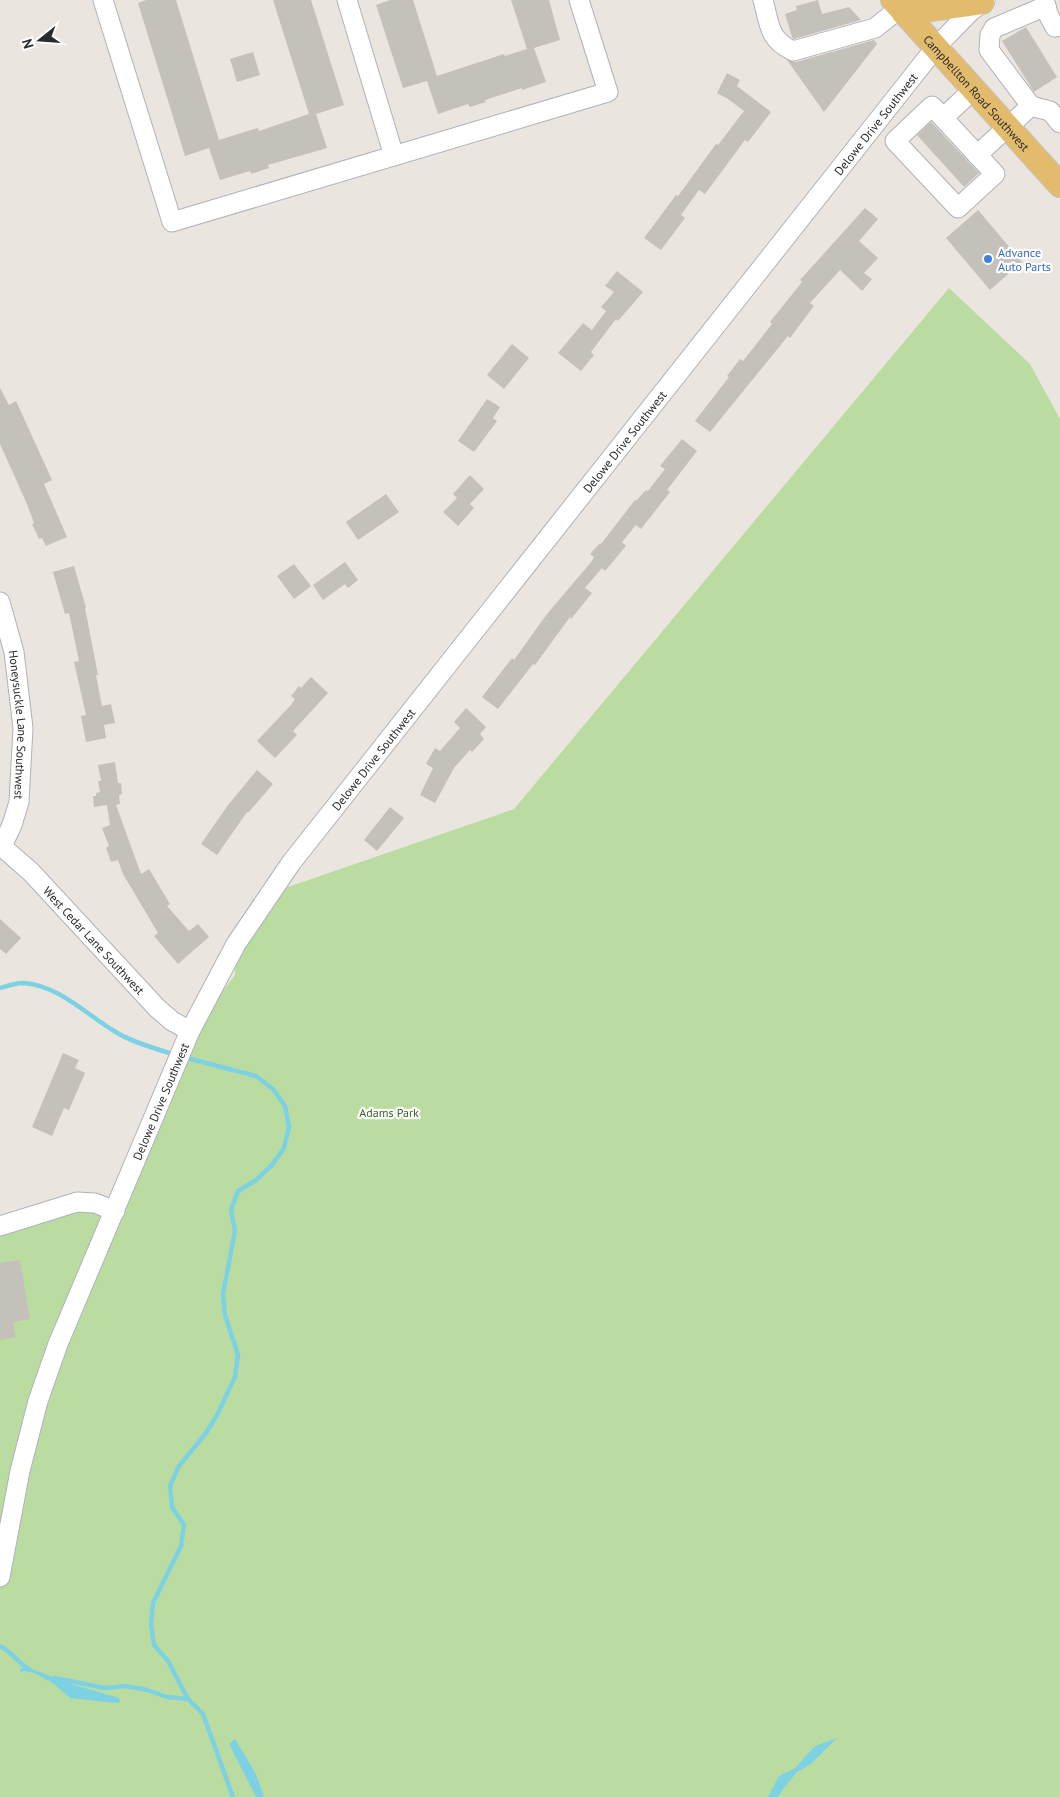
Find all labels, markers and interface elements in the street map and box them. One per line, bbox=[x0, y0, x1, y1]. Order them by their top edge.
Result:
north arrow bbox=[15, 15, 65, 65]
street label: Campbellton Road Southwest bbox=[921, 32, 1033, 154]
text: N bbox=[18, 37, 38, 51]
street label: Delowe Drive Southwest bbox=[830, 70, 920, 178]
place label: Advance Auto Parts bbox=[998, 245, 1051, 274]
marker: Advance Auto Parts bbox=[982, 253, 994, 265]
street label: Delowe Drive Southwest bbox=[579, 387, 669, 495]
street label: Honeysuckle Lane Southwest bbox=[6, 649, 31, 800]
street label: Delowe Drive Southwest bbox=[328, 705, 418, 813]
street label: West Cedar Lane Southwest bbox=[40, 883, 148, 997]
street label: Delowe Drive Southwest bbox=[129, 1040, 192, 1162]
park label: Adams Park bbox=[359, 1105, 419, 1120]

